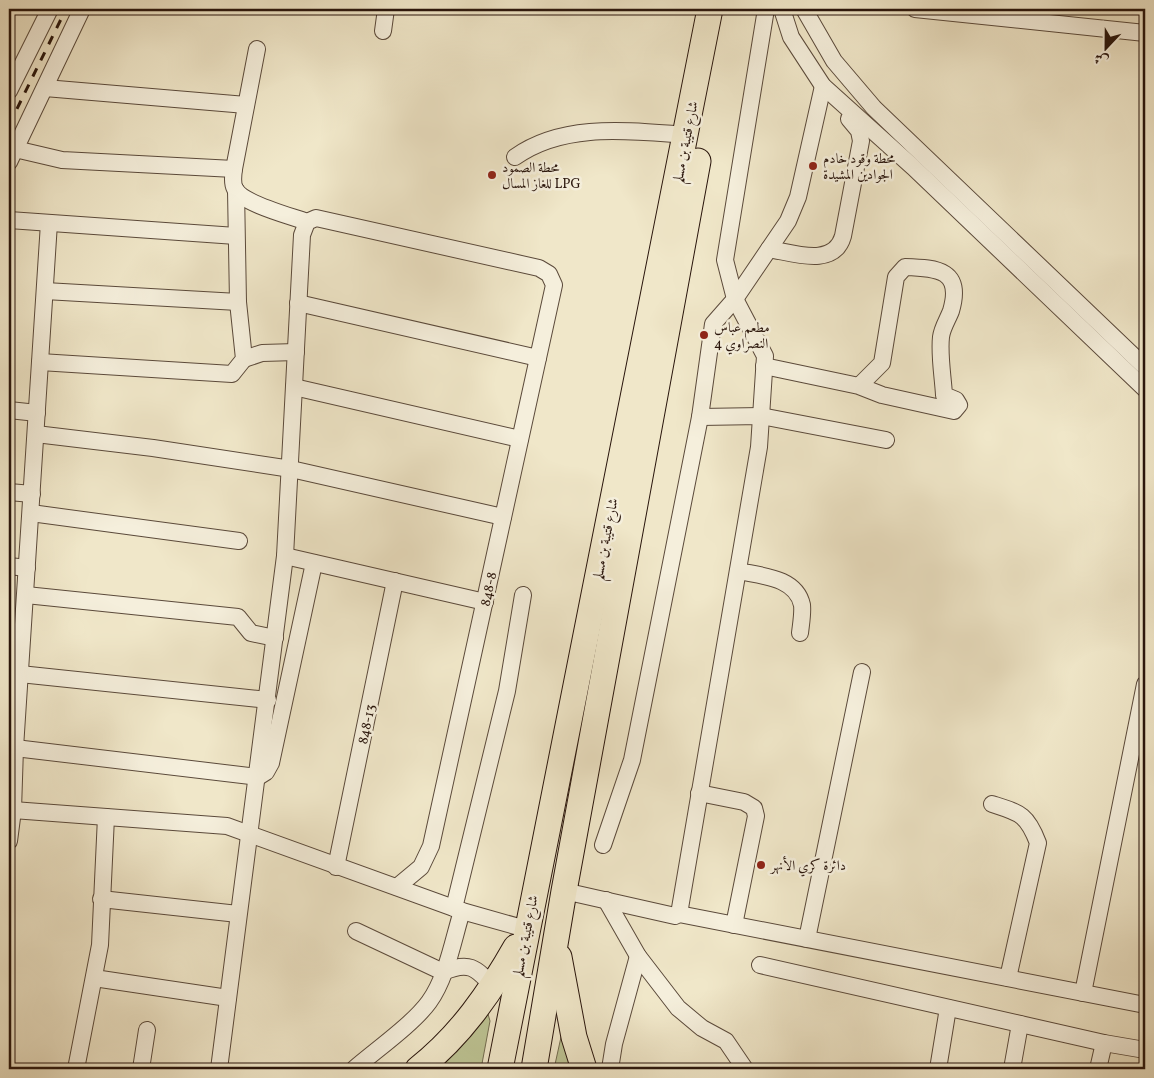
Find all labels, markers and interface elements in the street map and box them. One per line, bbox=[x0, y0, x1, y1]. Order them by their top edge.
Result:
north arrow bbox=[1082, 22, 1132, 72]
text: ش bbox=[1092, 47, 1112, 70]
street label: شارع قتيبة بن مسلم bbox=[669, 100, 708, 186]
place label: محطة وقود خادم الجوادين المشيدة bbox=[823, 150, 896, 185]
place label: محطة الصمود للغاز المسال LPG bbox=[502, 159, 581, 194]
marker: محطة وقود خادم الجوادين المشيدة bbox=[807, 160, 819, 172]
marker: محطة الصمود للغاز المسال LPG bbox=[486, 169, 498, 181]
place label: مطعم عباس النصراوي 4 bbox=[714, 319, 770, 355]
marker: مطعم عباس النصراوي 4 bbox=[698, 329, 710, 341]
street label: شارع قتيبة بن مسلم bbox=[589, 497, 628, 583]
street label: 848-8 bbox=[477, 570, 502, 608]
street label: 848-13 bbox=[354, 703, 381, 746]
place label: دائرة كري الأنهر bbox=[769, 855, 846, 877]
marker: دائرة كري الأنهر bbox=[755, 859, 767, 871]
street label: شارع قتيبة بن مسلم bbox=[509, 894, 548, 980]

